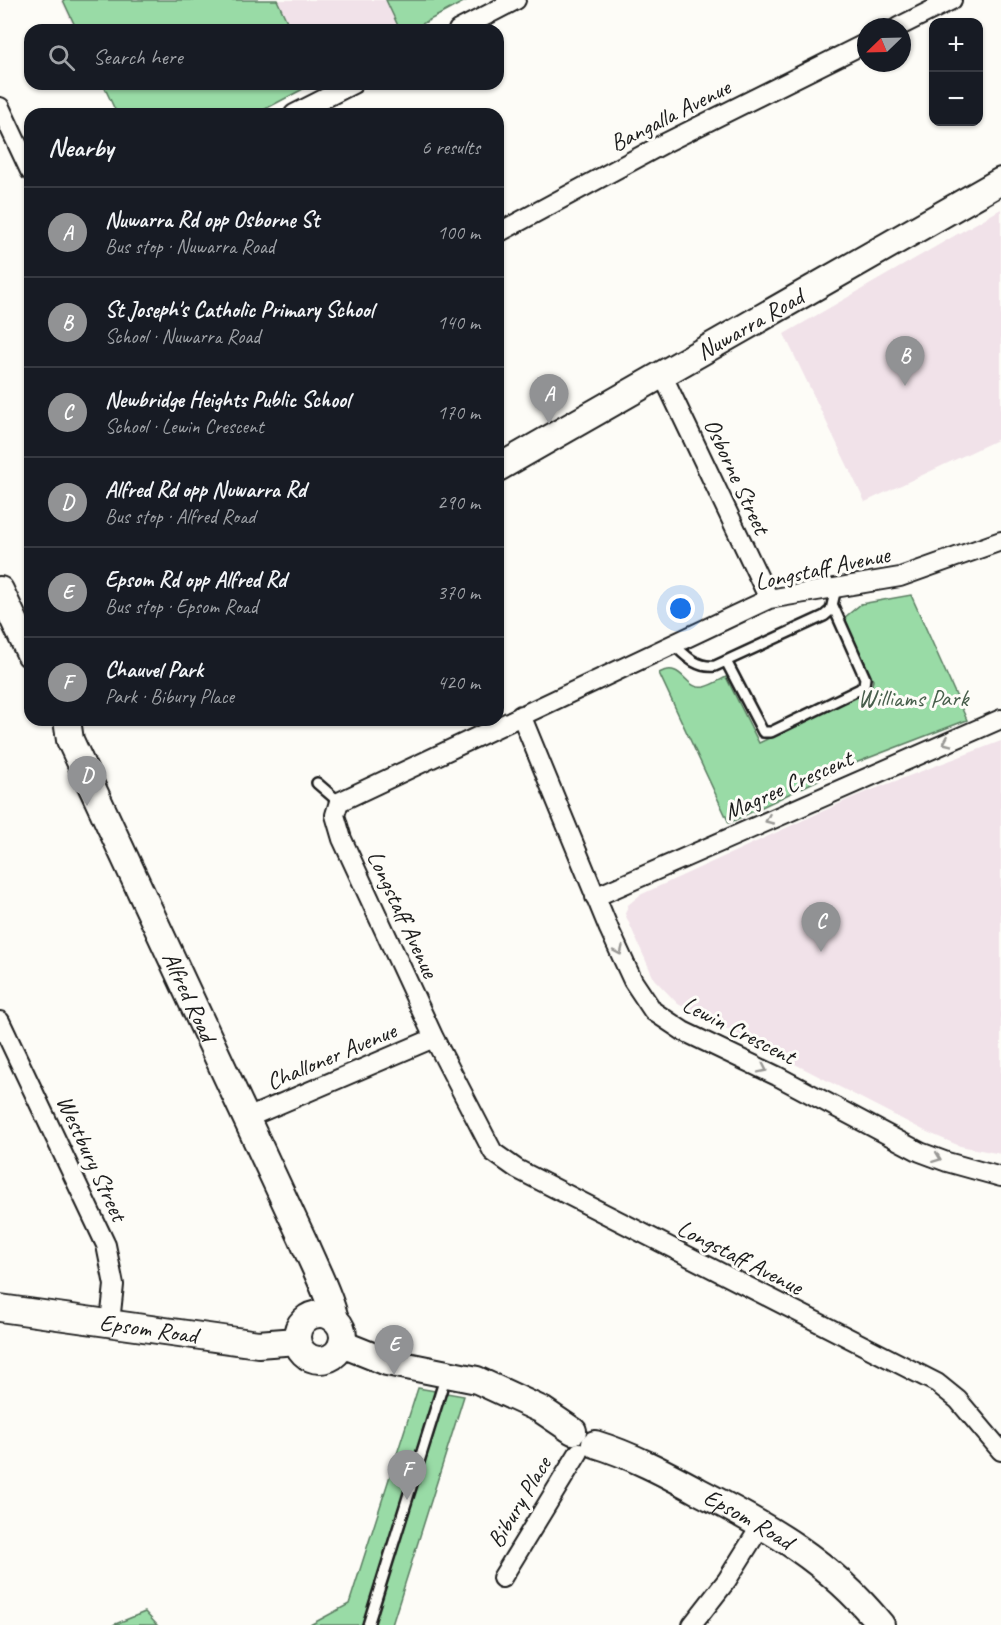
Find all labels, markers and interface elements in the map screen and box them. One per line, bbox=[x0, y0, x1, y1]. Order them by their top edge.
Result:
north arrow bbox=[857, 18, 911, 72]
map controls bbox=[929, 18, 983, 126]
button: + bbox=[929, 18, 983, 72]
search box bbox=[24, 24, 504, 90]
icon: search bbox=[45, 41, 78, 74]
text: Search here bbox=[93, 43, 183, 71]
street label: Bangalla Avenue bbox=[605, 71, 737, 158]
button: − bbox=[929, 72, 983, 126]
text: Nearby bbox=[48, 131, 113, 164]
text: 6 results bbox=[421, 135, 480, 160]
text: Nuwarra Rd opp Osborne St bbox=[105, 206, 319, 234]
text: A bbox=[62, 220, 73, 245]
text: 100 m bbox=[437, 220, 480, 245]
text: Bus stop · Nuwarra Road bbox=[105, 234, 275, 259]
street label: Nuwarra Road bbox=[691, 280, 812, 367]
text: St Joseph's Catholic Primary School bbox=[105, 296, 374, 324]
text: B bbox=[62, 310, 73, 335]
text: 140 m bbox=[437, 310, 480, 335]
text: School · Nuwarra Road bbox=[105, 324, 260, 349]
pin: B bbox=[886, 336, 924, 386]
pin: A bbox=[530, 374, 568, 424]
text: Newbridge Heights Public School bbox=[105, 386, 350, 414]
text: C bbox=[63, 400, 72, 425]
text: 170 m bbox=[437, 400, 480, 425]
street label: Osborne Street bbox=[697, 413, 778, 540]
text: School · Lewin Crescent bbox=[105, 414, 264, 439]
text: Alfred Rd opp Nuwarra Rd bbox=[105, 476, 306, 504]
text: D bbox=[62, 490, 73, 515]
text: 290 m bbox=[437, 490, 480, 515]
text: Bus stop · Alfred Road bbox=[105, 504, 255, 529]
street label: Longstaff Avenue bbox=[752, 539, 894, 597]
text: Epsom Rd opp Alfred Rd bbox=[105, 566, 286, 594]
text: E bbox=[62, 580, 73, 605]
text: 370 m bbox=[437, 580, 480, 605]
text: Bus stop · Epsom Road bbox=[105, 594, 258, 619]
your location bbox=[666, 594, 695, 623]
text: Chauvel Park bbox=[105, 656, 203, 684]
text: F bbox=[63, 670, 72, 695]
text: 420 m bbox=[437, 670, 480, 695]
park label: Williams Park bbox=[858, 683, 970, 713]
text: Park · Bibury Place bbox=[105, 684, 234, 709]
one-way arrow bbox=[943, 735, 954, 747]
street label: Magree Crescent bbox=[719, 743, 859, 827]
pin: D bbox=[68, 756, 106, 806]
one-way arrow bbox=[764, 813, 775, 825]
street label: Longstaff Avenue bbox=[360, 846, 446, 984]
pin: C bbox=[802, 902, 840, 952]
one-way arrow bbox=[611, 944, 623, 955]
street label: Alfred Road bbox=[156, 947, 225, 1049]
street label: Lewin Crescent bbox=[678, 989, 802, 1072]
street label: Challoner Avenue bbox=[262, 1014, 402, 1097]
one-way arrow bbox=[757, 1062, 768, 1074]
street label: Westbury Street bbox=[50, 1090, 135, 1227]
one-way arrow bbox=[931, 1151, 942, 1163]
street label: Longstaff Avenue bbox=[672, 1213, 810, 1302]
street label: Epsom Road bbox=[98, 1307, 203, 1351]
pin: E bbox=[374, 1326, 414, 1375]
street label: Bibury Place bbox=[480, 1449, 559, 1553]
pin: F bbox=[388, 1450, 426, 1500]
street label: Epsom Road bbox=[699, 1482, 802, 1558]

